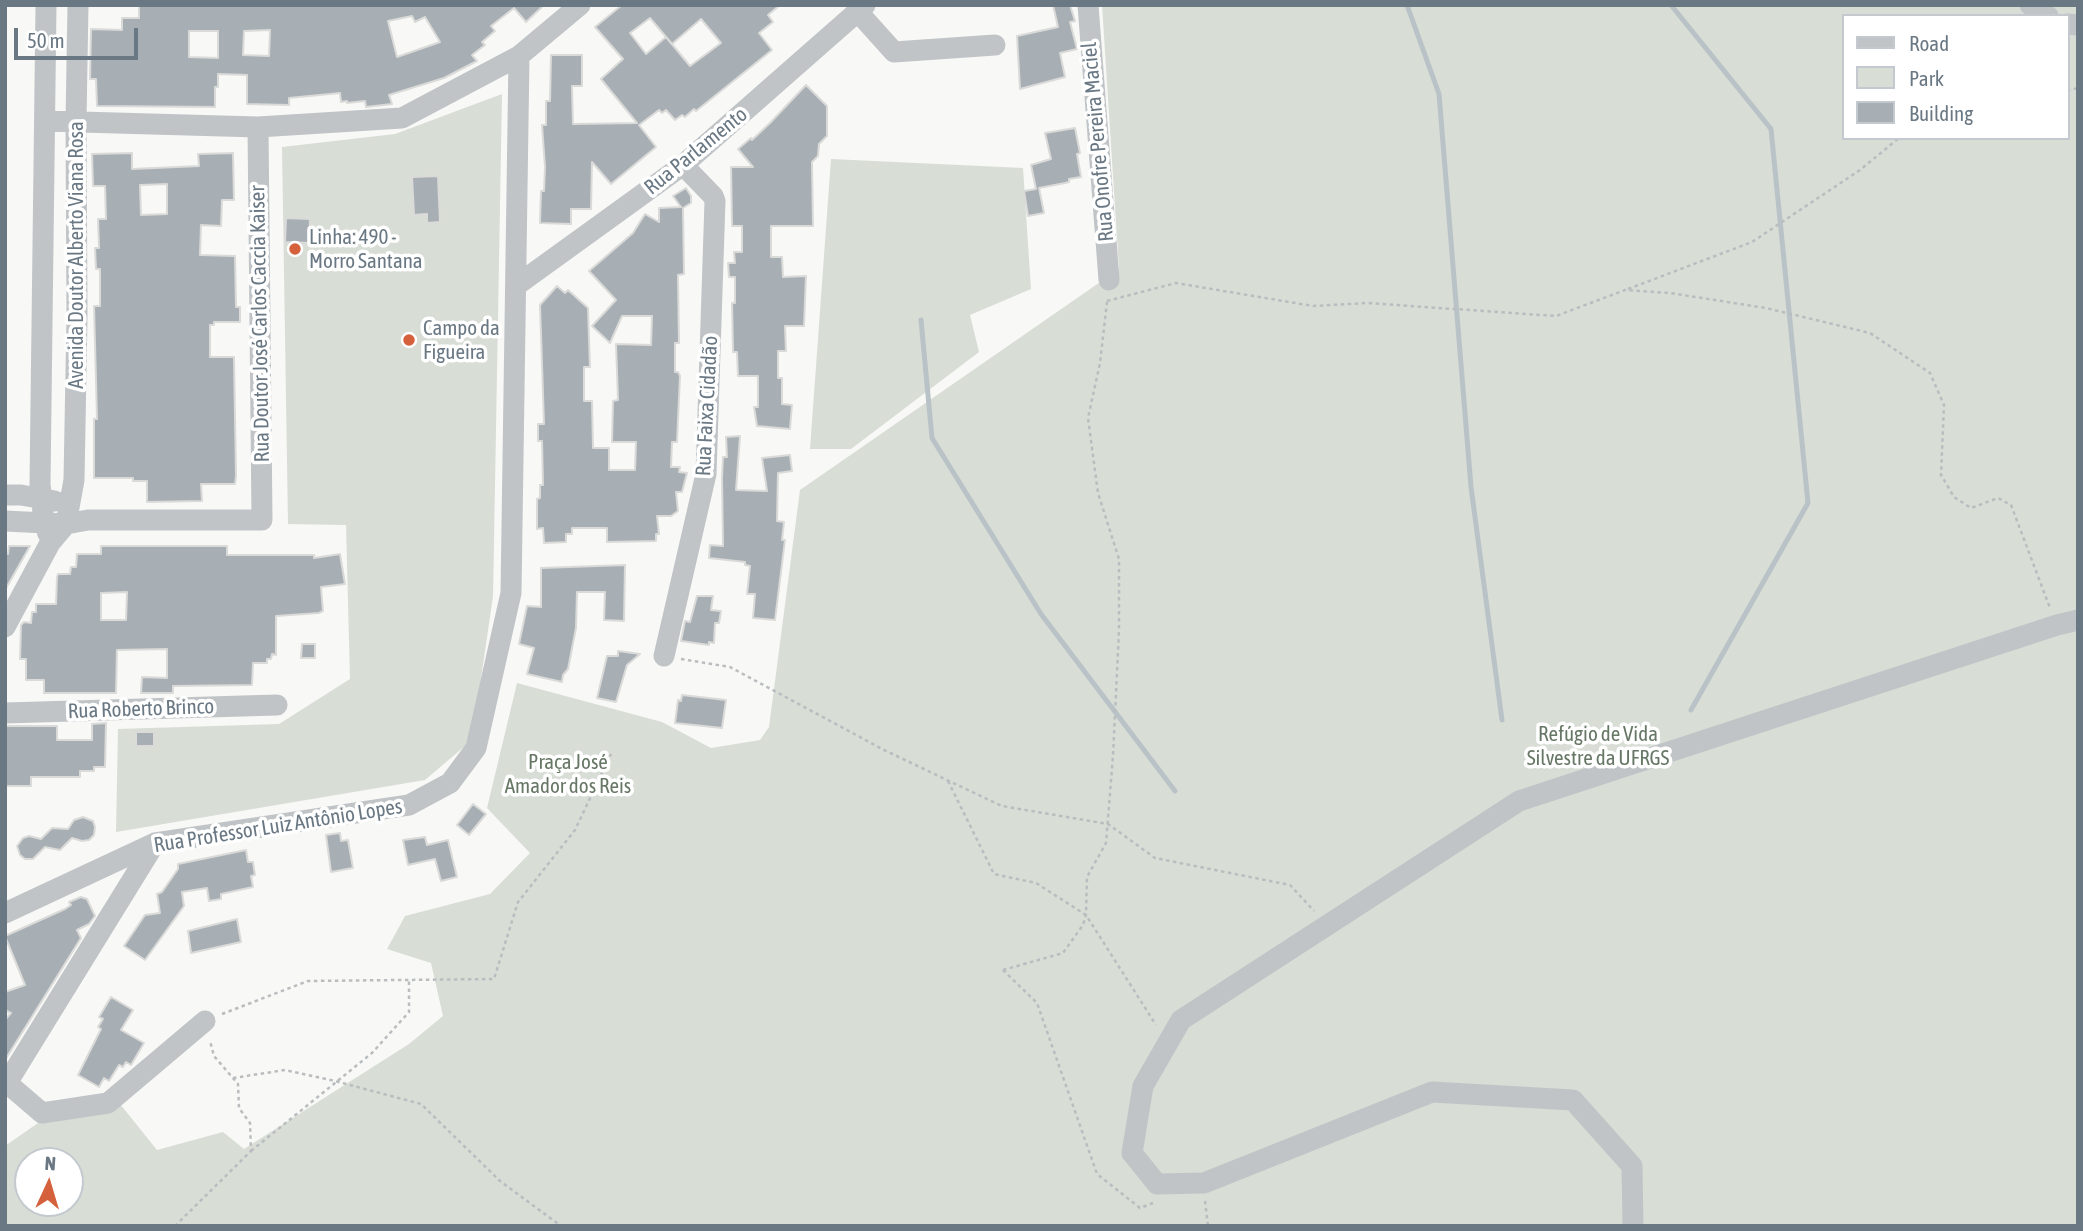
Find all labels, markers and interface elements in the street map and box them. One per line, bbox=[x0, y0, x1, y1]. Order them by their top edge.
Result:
scale bar bbox=[18, 14, 142, 58]
legend bbox=[1842, 14, 2069, 140]
text: 50 m bbox=[27, 28, 65, 52]
text: Road bbox=[1909, 31, 1949, 55]
street label: Rua Onofre Pereira Maciel bbox=[1077, 41, 1119, 243]
text: Park bbox=[1909, 66, 1944, 90]
text: Building bbox=[1909, 101, 1973, 125]
street label: Rua Parlamento bbox=[640, 102, 752, 200]
street label: Avenida Doutor Alberto Viana Rosa bbox=[63, 121, 89, 389]
street label: Rua Doutor José Carlos Caccia Kaiser bbox=[245, 185, 275, 463]
place label: Linha: 490 - Morro Santana bbox=[309, 224, 423, 274]
marker: Linha: 490 - Morro Santana bbox=[287, 241, 303, 257]
place label: Campo da Figueira bbox=[423, 315, 500, 365]
marker: Campo da Figueira bbox=[401, 332, 417, 348]
street label: Rua Faixa Cidadão bbox=[691, 335, 723, 477]
street label: Rua Roberto Brinco bbox=[67, 694, 215, 724]
park label: Refúgio de Vida Silvestre da UFRGS bbox=[1527, 721, 1669, 771]
park label: Praça José Amador dos Reis bbox=[505, 749, 631, 799]
street label: Rua Professor Luiz Antônio Lopes bbox=[152, 794, 404, 858]
north arrow bbox=[14, 1147, 84, 1217]
text: N bbox=[44, 1152, 57, 1174]

